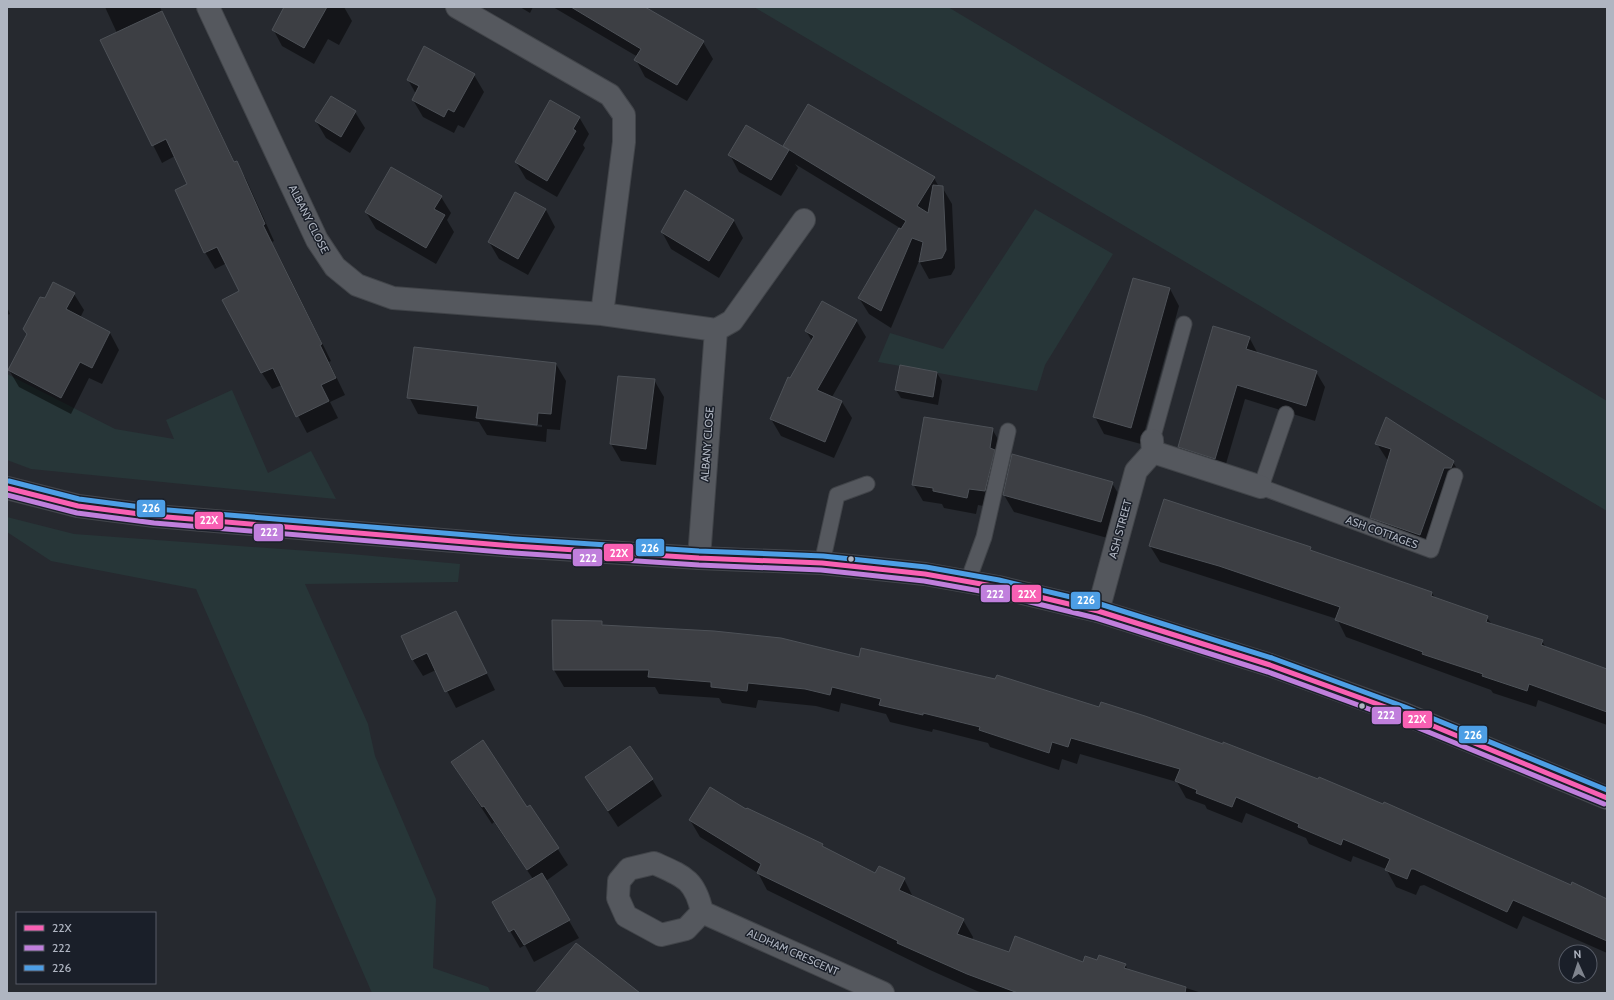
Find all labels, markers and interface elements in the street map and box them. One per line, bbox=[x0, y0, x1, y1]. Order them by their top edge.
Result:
street label: ALBANY CLOSE bbox=[286, 182, 332, 256]
street label: ALBANY CLOSE bbox=[697, 406, 717, 482]
street label: ASH STREET bbox=[1105, 498, 1135, 560]
line badge: 226 bbox=[136, 499, 166, 518]
text: 226 bbox=[142, 501, 160, 515]
line badge: 22X bbox=[194, 511, 224, 530]
street label: ASH COTTAGES bbox=[1344, 512, 1421, 552]
text: 22X bbox=[200, 513, 218, 527]
line badge: 222 bbox=[253, 523, 284, 542]
text: 222 bbox=[260, 525, 278, 539]
line badge: 226 bbox=[635, 538, 665, 557]
text: 226 bbox=[641, 541, 659, 555]
line badge: 22X bbox=[603, 543, 634, 562]
text: 22X bbox=[610, 546, 628, 560]
line badge: 222 bbox=[572, 548, 603, 567]
text: 222 bbox=[579, 551, 597, 565]
unlabelled marker bbox=[846, 554, 856, 564]
line badge: 222 bbox=[980, 584, 1011, 603]
line badge: 22X bbox=[1011, 584, 1042, 603]
text: 222 bbox=[986, 587, 1004, 601]
text: 22X bbox=[1018, 587, 1036, 601]
line badge: 226 bbox=[1070, 591, 1101, 610]
text: 226 bbox=[1077, 593, 1095, 607]
unlabelled marker bbox=[1357, 701, 1367, 711]
line badge: 222 bbox=[1371, 706, 1402, 725]
text: 222 bbox=[1377, 708, 1395, 722]
line badge: 22X bbox=[1402, 710, 1433, 729]
text: 22X bbox=[1408, 712, 1426, 726]
line badge: 226 bbox=[1458, 725, 1488, 744]
text: 226 bbox=[1464, 728, 1482, 742]
legend bbox=[16, 912, 156, 984]
text: 22X bbox=[52, 920, 73, 935]
street label: ALDHAM CRESCENT bbox=[745, 926, 841, 979]
text: 222 bbox=[52, 940, 71, 955]
north arrow bbox=[1558, 944, 1598, 984]
text: N bbox=[1573, 947, 1582, 961]
text: 226 bbox=[52, 960, 72, 975]

